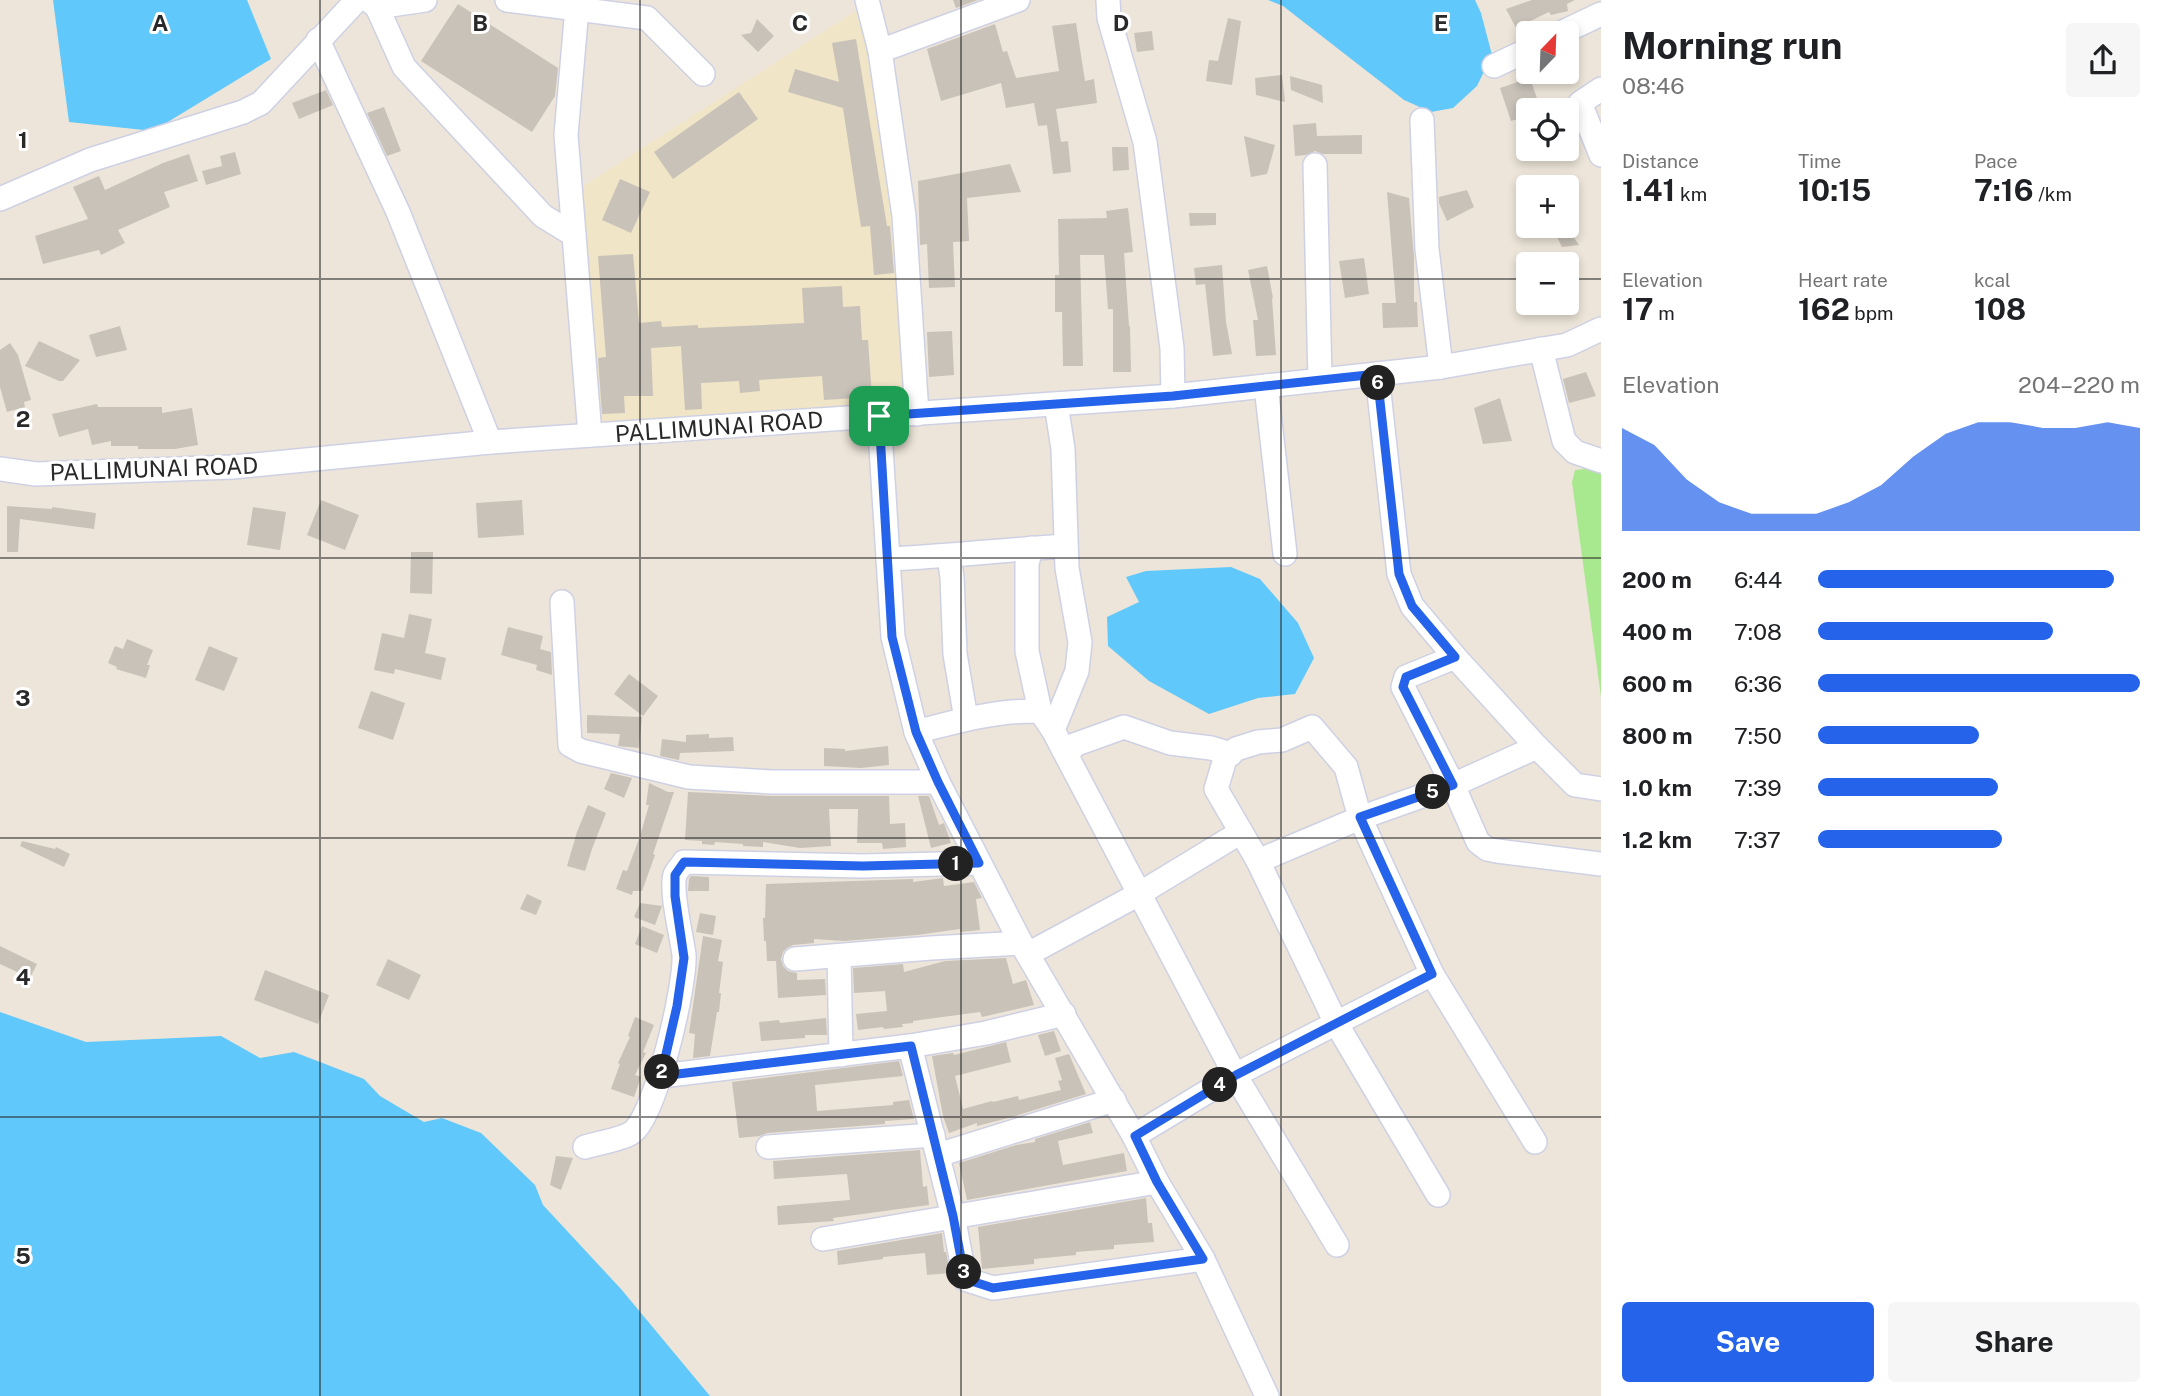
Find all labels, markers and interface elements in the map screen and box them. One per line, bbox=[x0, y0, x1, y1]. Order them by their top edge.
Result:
text: A bbox=[152, 9, 169, 36]
text: B bbox=[472, 9, 488, 36]
text: C bbox=[792, 9, 808, 36]
text: D bbox=[1113, 9, 1129, 36]
text: E bbox=[1434, 9, 1448, 36]
north arrow bbox=[1516, 21, 1578, 84]
map controls bbox=[1516, 21, 1579, 315]
text: Morning run bbox=[1622, 23, 1843, 68]
button: share bbox=[2066, 23, 2140, 97]
text: 08:46 bbox=[1622, 72, 1685, 99]
button: locate bbox=[1516, 98, 1579, 161]
text: 1 bbox=[18, 126, 28, 153]
text: Distance bbox=[1622, 150, 1699, 172]
text: Time bbox=[1798, 150, 1841, 172]
text: Pace bbox=[1974, 150, 2017, 172]
text: 1.41 bbox=[1622, 172, 1675, 208]
text: 10:15 bbox=[1798, 172, 1871, 208]
text: 7:16 bbox=[1974, 172, 2034, 208]
button: + bbox=[1516, 175, 1579, 238]
text: km bbox=[1675, 183, 1707, 205]
text: /km bbox=[2034, 183, 2072, 205]
button: − bbox=[1516, 252, 1579, 315]
text: Elevation bbox=[1622, 269, 1703, 291]
text: Heart rate bbox=[1798, 269, 1888, 291]
text: kcal bbox=[1974, 269, 2011, 291]
text: 17 bbox=[1622, 291, 1654, 327]
text: 162 bbox=[1798, 291, 1850, 327]
text: 108 bbox=[1974, 291, 2026, 327]
text: m bbox=[1654, 302, 1675, 324]
text: bpm bbox=[1850, 302, 1893, 324]
pin: 6 bbox=[1360, 366, 1396, 400]
text: 6 bbox=[1371, 371, 1384, 393]
text: Elevation bbox=[1622, 371, 1720, 398]
text: 204–220 m bbox=[2018, 371, 2140, 398]
pin bbox=[849, 386, 909, 446]
icon: arrive bbox=[860, 397, 898, 435]
text: 2 bbox=[16, 405, 30, 432]
street label: PALLIMUNAI ROAD bbox=[614, 406, 824, 447]
street label: PALLIMUNAI ROAD bbox=[49, 451, 259, 486]
text: 200 m bbox=[1622, 566, 1692, 593]
text: 6:44 bbox=[1734, 566, 1782, 593]
text: 400 m bbox=[1622, 618, 1692, 645]
text: 7:08 bbox=[1734, 618, 1782, 645]
text: 600 m bbox=[1622, 670, 1692, 697]
text: 6:36 bbox=[1734, 670, 1782, 697]
text: 3 bbox=[15, 684, 31, 711]
text: 800 m bbox=[1622, 722, 1693, 749]
text: 7:50 bbox=[1734, 722, 1782, 749]
pin: 5 bbox=[1416, 774, 1450, 810]
text: 1.0 km bbox=[1622, 774, 1692, 801]
text: 7:39 bbox=[1734, 774, 1782, 801]
text: 5 bbox=[1426, 780, 1439, 802]
text: 1.2 km bbox=[1622, 826, 1692, 853]
text: 7:37 bbox=[1734, 826, 1781, 853]
pin: 1 bbox=[939, 846, 974, 882]
text: 1 bbox=[951, 852, 960, 874]
text: 4 bbox=[15, 963, 31, 990]
pin: 2 bbox=[644, 1054, 680, 1090]
text: 2 bbox=[655, 1060, 668, 1082]
pin: 4 bbox=[1202, 1068, 1238, 1102]
text: 4 bbox=[1213, 1073, 1226, 1095]
text: 5 bbox=[15, 1242, 31, 1269]
pin: 3 bbox=[946, 1254, 982, 1290]
text: 3 bbox=[957, 1260, 970, 1282]
button: Save bbox=[1622, 1302, 1874, 1382]
button: Share bbox=[1888, 1302, 2140, 1382]

